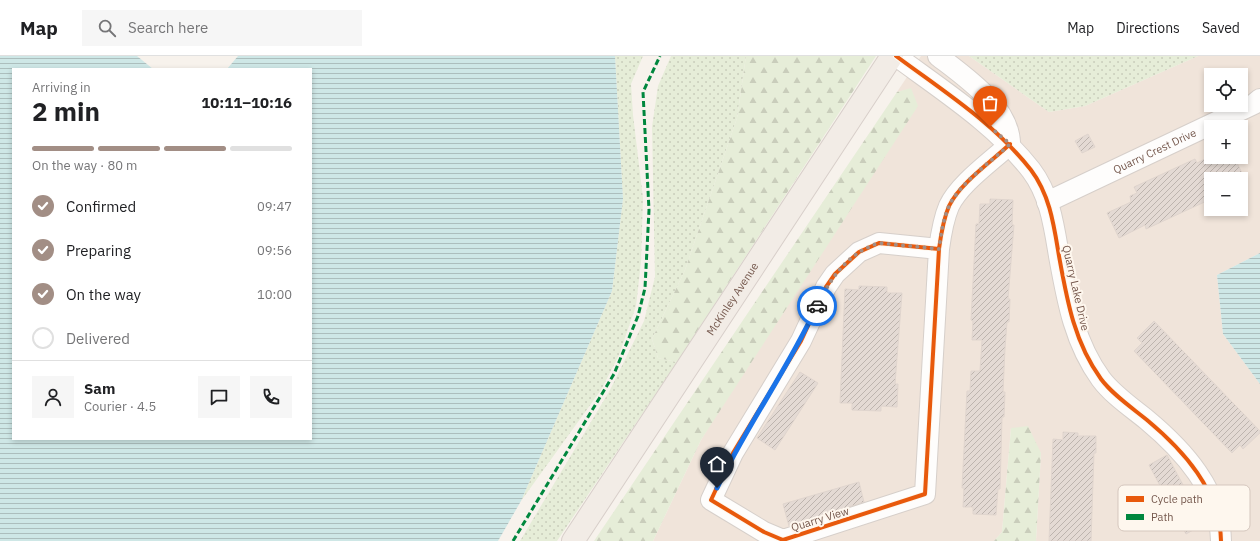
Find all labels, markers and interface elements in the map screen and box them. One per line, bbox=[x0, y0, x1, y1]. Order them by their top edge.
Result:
search box bbox=[82, 10, 362, 46]
text: Map bbox=[20, 16, 58, 40]
icon: search bbox=[96, 17, 118, 39]
text: Search here bbox=[128, 18, 208, 37]
text: Map bbox=[1067, 19, 1094, 37]
text: Directions bbox=[1116, 19, 1180, 37]
text: Saved bbox=[1202, 19, 1240, 37]
map controls bbox=[1204, 68, 1248, 216]
button: locate bbox=[1204, 68, 1248, 112]
text: Arriving in bbox=[32, 79, 91, 96]
pin bbox=[973, 86, 1007, 127]
icon: bag bbox=[979, 92, 1001, 114]
text: 10:11–10:16 bbox=[201, 93, 292, 112]
text: 2 min bbox=[32, 94, 100, 128]
button: + bbox=[1204, 120, 1248, 164]
street label: Quarry Crest Drive bbox=[1111, 125, 1198, 177]
text: On the way · 80 m bbox=[32, 157, 137, 174]
button: − bbox=[1204, 172, 1248, 216]
icon: check bbox=[32, 195, 54, 217]
text: Confirmed bbox=[66, 197, 136, 216]
text: 09:47 bbox=[257, 198, 292, 215]
icon: check bbox=[32, 239, 54, 261]
text: Preparing bbox=[66, 241, 131, 260]
text: 09:56 bbox=[257, 242, 292, 259]
street label: Quarry Lake Drive bbox=[1059, 244, 1093, 332]
street label: McKinley Avenue bbox=[703, 260, 761, 338]
icon: check bbox=[32, 283, 54, 305]
text: On the way bbox=[66, 285, 141, 304]
text: 10:00 bbox=[257, 286, 292, 303]
courier bbox=[797, 286, 837, 326]
icon: car bbox=[806, 295, 828, 317]
text: Delivered bbox=[66, 329, 130, 348]
button: person bbox=[32, 376, 74, 418]
button: chat bbox=[198, 376, 240, 418]
button: phone bbox=[250, 376, 292, 418]
text: Sam bbox=[84, 379, 115, 398]
text: Courier · 4.5 bbox=[84, 398, 156, 415]
pin bbox=[700, 447, 734, 488]
icon: home bbox=[706, 453, 728, 475]
legend bbox=[1118, 485, 1250, 531]
text: Cycle path bbox=[1151, 492, 1203, 506]
street label: Quarry View bbox=[789, 503, 851, 534]
text: Path bbox=[1151, 510, 1174, 524]

